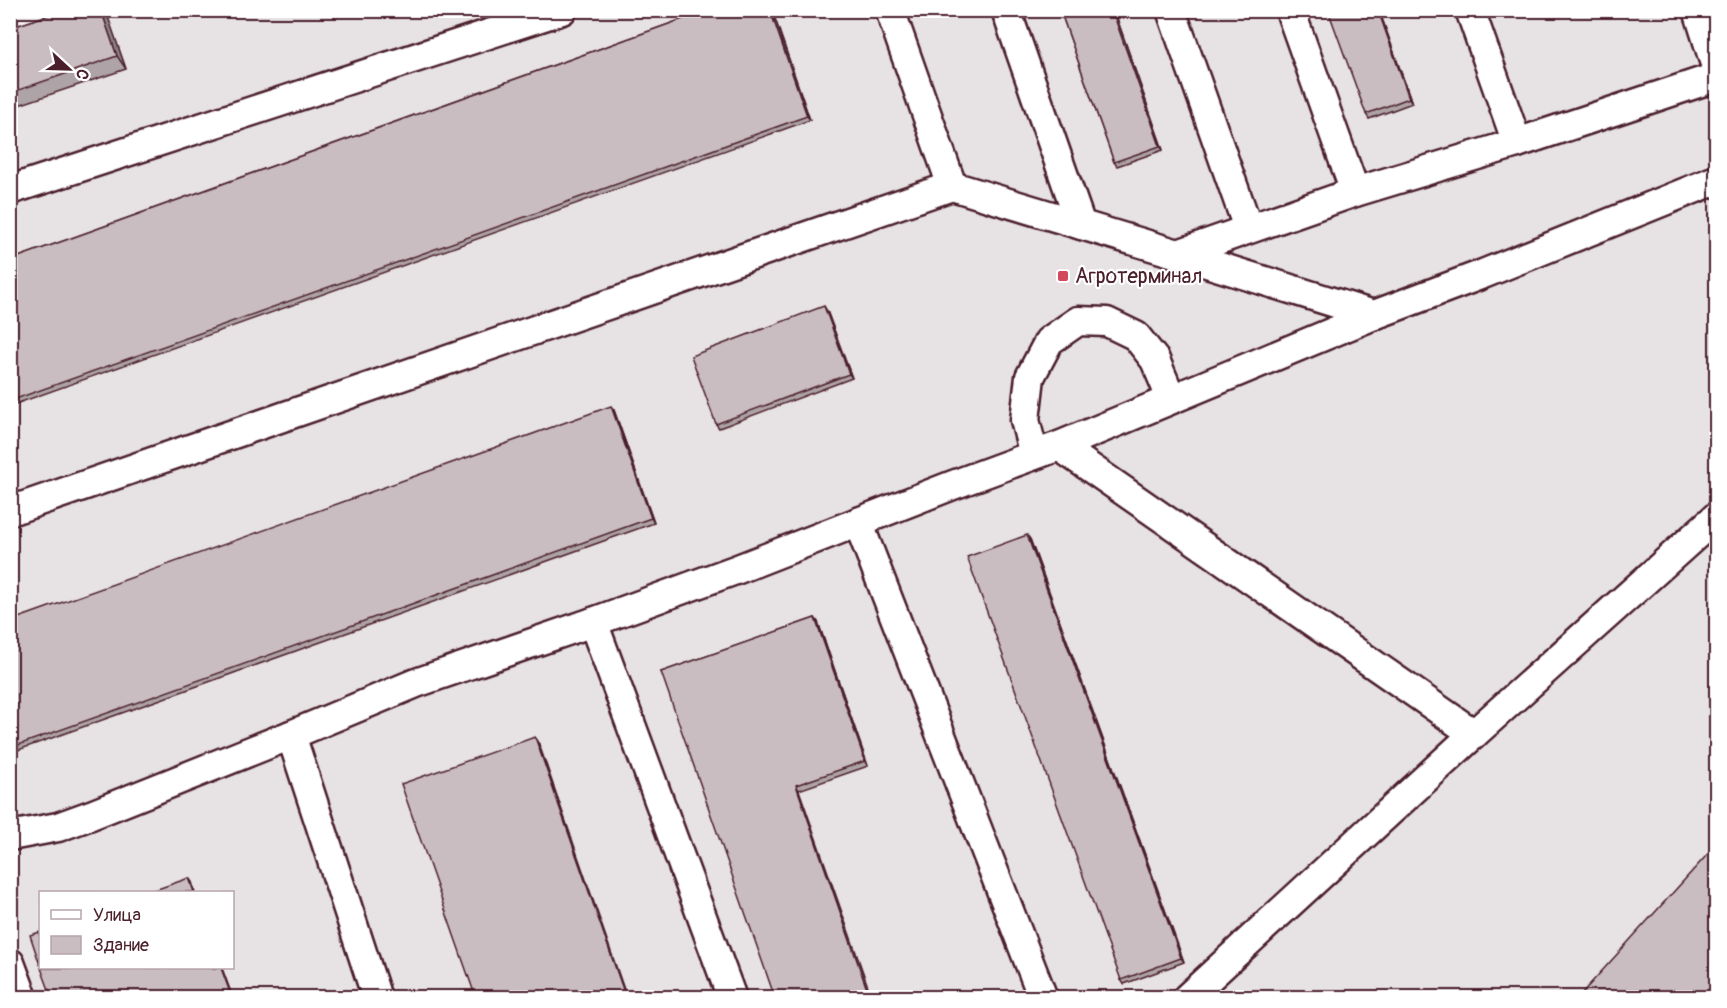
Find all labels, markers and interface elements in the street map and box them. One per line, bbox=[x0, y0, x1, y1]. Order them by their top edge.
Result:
north arrow bbox=[39, 39, 99, 99]
text: С bbox=[71, 66, 93, 83]
place label: Агротерминал bbox=[1075, 263, 1202, 290]
marker: Агротерминал bbox=[1056, 269, 1070, 283]
legend bbox=[39, 891, 234, 969]
text: Улица bbox=[93, 904, 141, 927]
text: Здание bbox=[93, 934, 149, 957]

